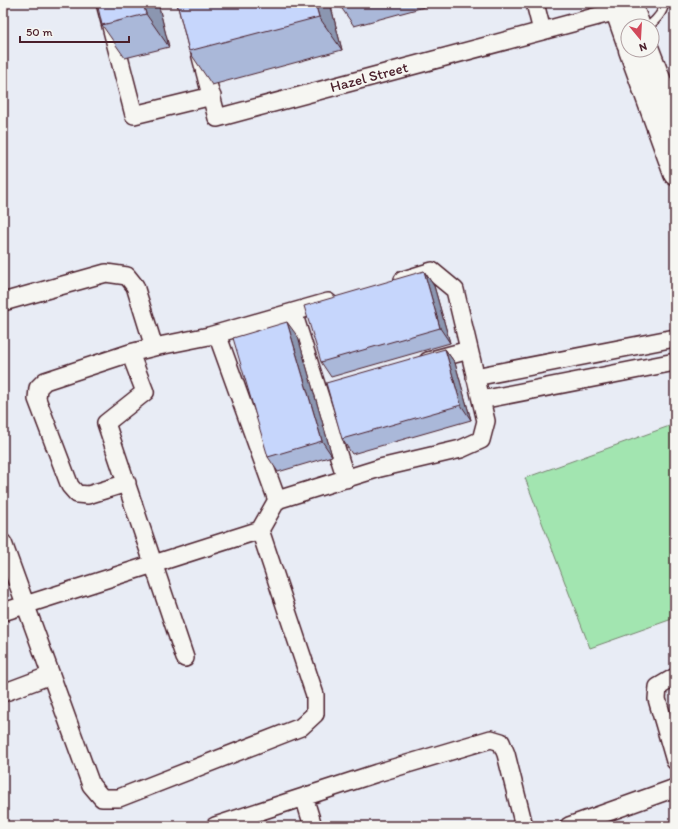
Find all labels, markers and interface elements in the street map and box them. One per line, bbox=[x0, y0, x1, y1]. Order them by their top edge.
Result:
scale bar bbox=[20, 18, 129, 44]
north arrow bbox=[620, 18, 660, 58]
text: 50 m bbox=[26, 25, 52, 39]
text: N bbox=[637, 40, 648, 54]
street label: Hazel Street bbox=[328, 58, 410, 96]

